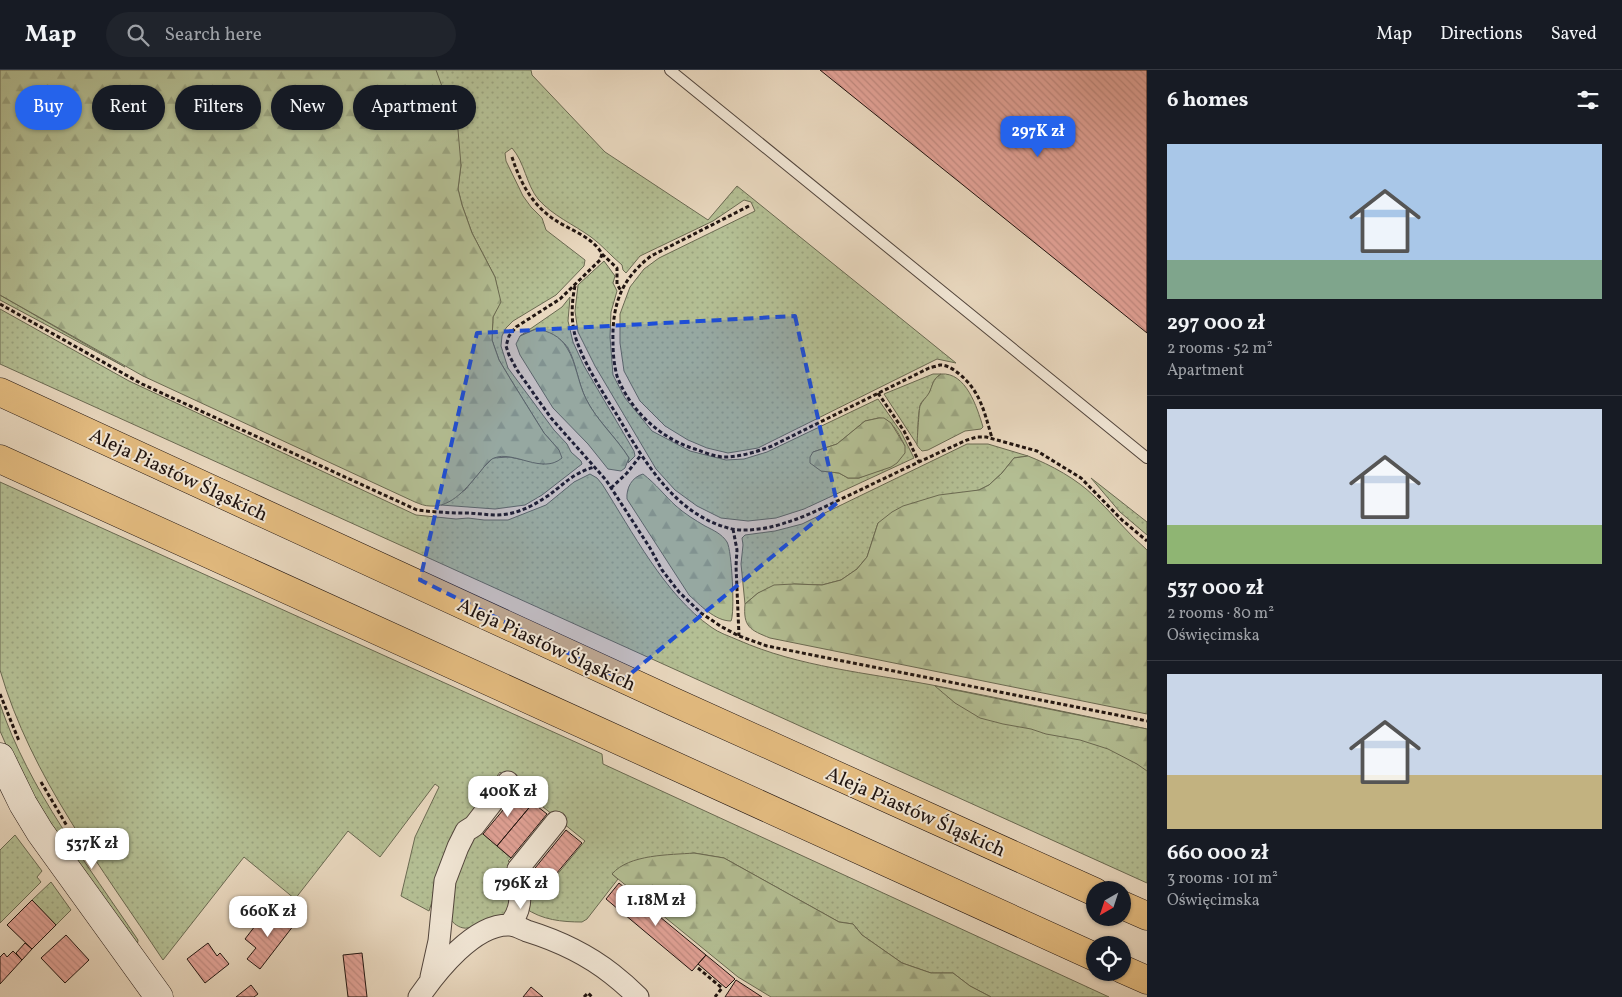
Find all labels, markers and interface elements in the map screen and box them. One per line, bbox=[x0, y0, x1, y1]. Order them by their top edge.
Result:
search box bbox=[106, 12, 456, 57]
text: Map bbox=[25, 18, 76, 52]
icon: search bbox=[124, 21, 152, 49]
text: Search here bbox=[164, 22, 262, 48]
text: Map bbox=[1376, 22, 1412, 47]
text: Directions bbox=[1440, 22, 1523, 47]
text: Saved bbox=[1551, 22, 1597, 47]
chip: Buy bbox=[15, 85, 82, 130]
chip: Rent bbox=[92, 85, 165, 130]
chip: Filters bbox=[175, 85, 261, 130]
chip: New bbox=[271, 85, 343, 130]
chip: Apartment bbox=[353, 85, 476, 130]
text: 6 homes bbox=[1167, 86, 1248, 115]
icon: filters bbox=[1574, 86, 1602, 114]
pin: 297K zł bbox=[992, 116, 1084, 158]
text: 297K zł bbox=[1011, 121, 1065, 143]
icon: home bbox=[1340, 176, 1430, 266]
text: 297 000 zł bbox=[1167, 309, 1265, 338]
text: 2 rooms · 52 m² bbox=[1167, 338, 1273, 360]
text: Apartment bbox=[1167, 360, 1244, 382]
street label: Aleja Piastów Śląskich bbox=[84, 422, 272, 530]
icon: home bbox=[1340, 442, 1430, 532]
text: 537 000 zł bbox=[1167, 574, 1263, 603]
street label: Aleja Piastów Śląskich bbox=[452, 592, 640, 700]
text: 2 rooms · 80 m² bbox=[1167, 603, 1274, 625]
text: Oświęcimska bbox=[1167, 625, 1260, 647]
icon: home bbox=[1340, 707, 1430, 797]
street label: Aleja Piastów Śląskich bbox=[821, 761, 1010, 865]
pin: 400K zł bbox=[462, 776, 554, 818]
text: 400K zł bbox=[479, 781, 537, 803]
pin: 537K zł bbox=[46, 828, 138, 870]
text: 537K zł bbox=[66, 833, 118, 855]
text: 660 000 zł bbox=[1167, 839, 1268, 868]
pin: 796K zł bbox=[475, 868, 567, 910]
text: 3 rooms · 101 m² bbox=[1167, 868, 1278, 890]
text: 796K zł bbox=[494, 873, 548, 895]
north arrow bbox=[1086, 881, 1131, 926]
map controls bbox=[1086, 881, 1131, 981]
pin: 1.18M zł bbox=[604, 884, 708, 927]
text: 1.18M zł bbox=[627, 890, 685, 912]
text: Oświęcimska bbox=[1167, 890, 1260, 912]
pin: 660K zł bbox=[222, 896, 314, 938]
text: 660K zł bbox=[240, 901, 296, 923]
button: locate bbox=[1086, 936, 1131, 981]

